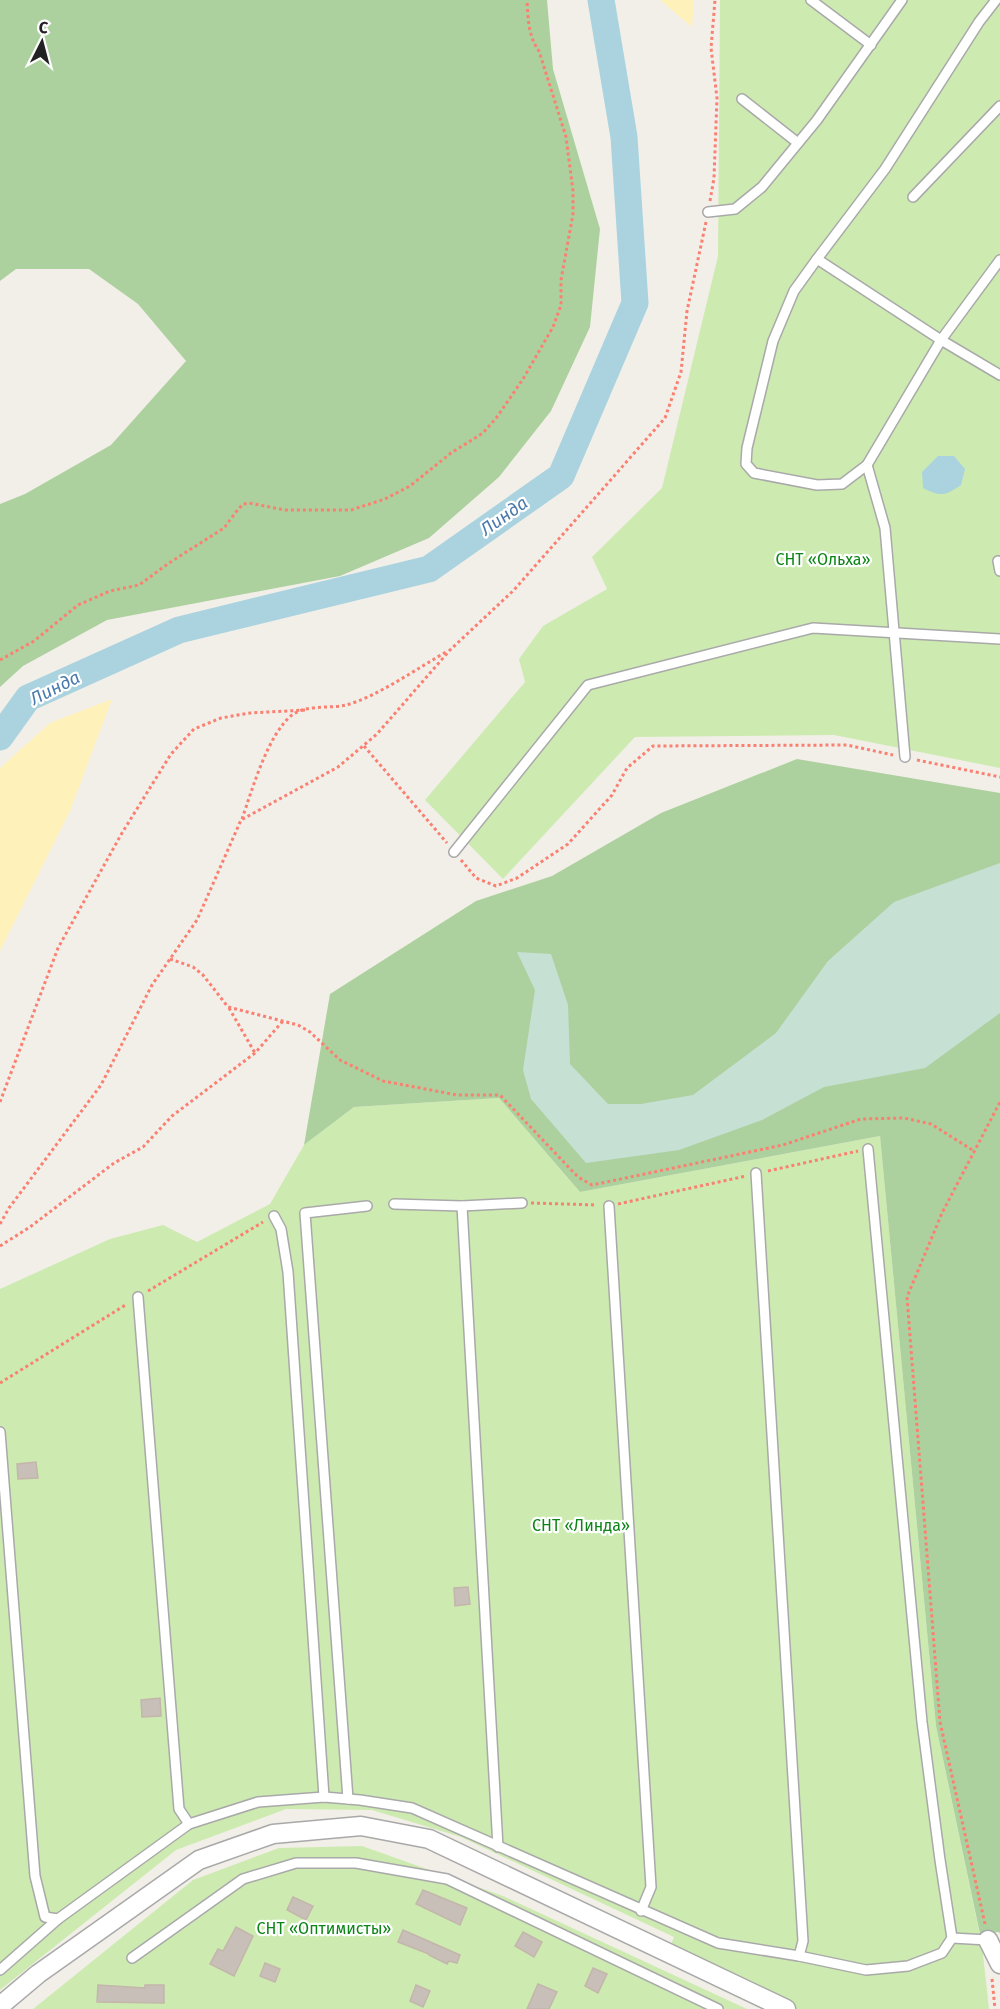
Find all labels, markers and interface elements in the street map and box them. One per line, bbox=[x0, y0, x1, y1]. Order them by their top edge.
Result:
north arrow bbox=[12, 12, 72, 72]
text: С bbox=[38, 18, 50, 38]
water label: Линда bbox=[475, 492, 532, 541]
park label: СНТ «Ольха» bbox=[775, 550, 871, 569]
water label: Линда bbox=[25, 666, 84, 710]
park label: СНТ «Линда» bbox=[532, 1516, 630, 1535]
park label: СНТ «Оптимисты» bbox=[257, 1919, 391, 1938]

